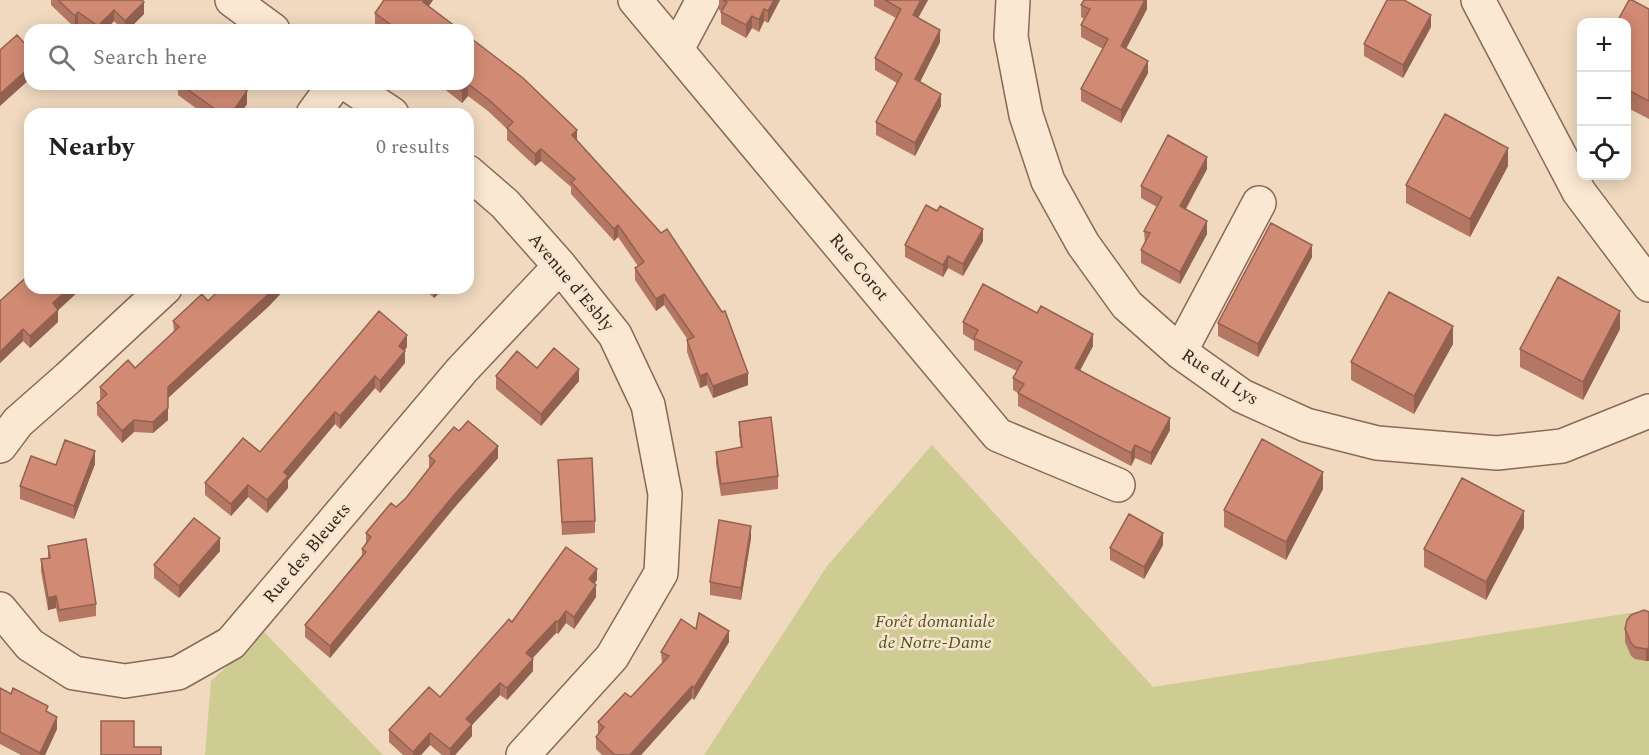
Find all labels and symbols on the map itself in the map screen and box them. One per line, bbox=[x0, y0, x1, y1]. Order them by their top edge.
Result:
street label: Avenue d'Esbly bbox=[522, 227, 621, 338]
street label: Rue Corot bbox=[823, 227, 895, 307]
street label: Rue du Lys bbox=[1176, 342, 1264, 412]
street label: Rue des Bleuets bbox=[257, 496, 357, 610]
park label: Forêt domaniale de Notre-Dame bbox=[875, 608, 995, 656]

